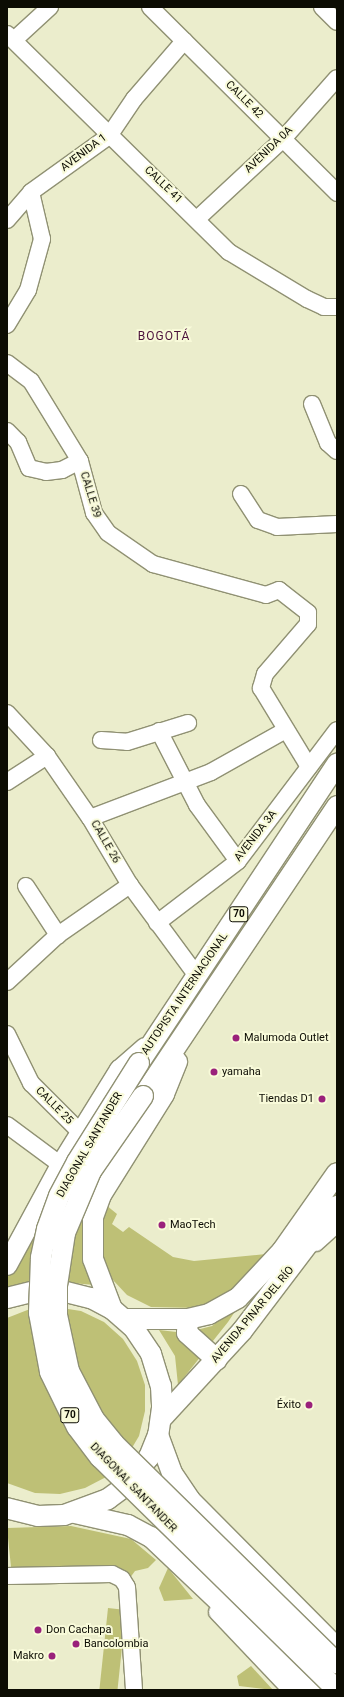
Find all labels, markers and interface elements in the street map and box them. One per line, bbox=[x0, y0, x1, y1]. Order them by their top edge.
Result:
street label: CALLE 42 bbox=[223, 79, 265, 121]
street label: AVENIDA 0A bbox=[242, 124, 296, 176]
street label: AVENIDA 1 bbox=[58, 131, 110, 175]
street label: CALLE 41 bbox=[141, 164, 185, 206]
district label: BOGOTÁ bbox=[138, 330, 190, 344]
street label: CALLE 39 bbox=[77, 470, 103, 520]
street label: AVENIDA 3A bbox=[232, 808, 280, 864]
street label: CALLE 26 bbox=[87, 818, 123, 866]
road number: 70 bbox=[229, 906, 249, 922]
street label: AUTOPISTA INTERNACIONAL bbox=[139, 930, 231, 1058]
place label: Malumoda Outlet bbox=[244, 1031, 328, 1045]
marker: Malumoda Outlet bbox=[231, 1033, 241, 1043]
place label: yamaha bbox=[222, 1065, 261, 1079]
marker: yamaha bbox=[209, 1067, 219, 1077]
street label: CALLE 25 bbox=[33, 1085, 75, 1127]
street label: DIAGONAL SANTANDER bbox=[55, 1090, 125, 1200]
place label: Tiendas D1 bbox=[259, 1092, 314, 1106]
marker: Tiendas D1 bbox=[317, 1094, 327, 1104]
place label: MaoTech bbox=[170, 1218, 216, 1232]
marker: MaoTech bbox=[157, 1220, 167, 1230]
street label: AVENIDA PINAR DEL RÍO bbox=[209, 1264, 297, 1366]
place label: Éxito bbox=[277, 1398, 301, 1412]
marker: Éxito bbox=[304, 1400, 314, 1410]
road number: 70 bbox=[60, 1407, 80, 1423]
street label: DIAGONAL SANTANDER bbox=[87, 1441, 179, 1535]
place label: Don Cachapa bbox=[46, 1623, 111, 1637]
marker: Don Cachapa bbox=[33, 1625, 43, 1635]
place label: Bancolombia bbox=[84, 1637, 148, 1651]
marker: Bancolombia bbox=[71, 1639, 81, 1649]
place label: Makro bbox=[13, 1649, 44, 1663]
marker: Makro bbox=[47, 1651, 57, 1661]

